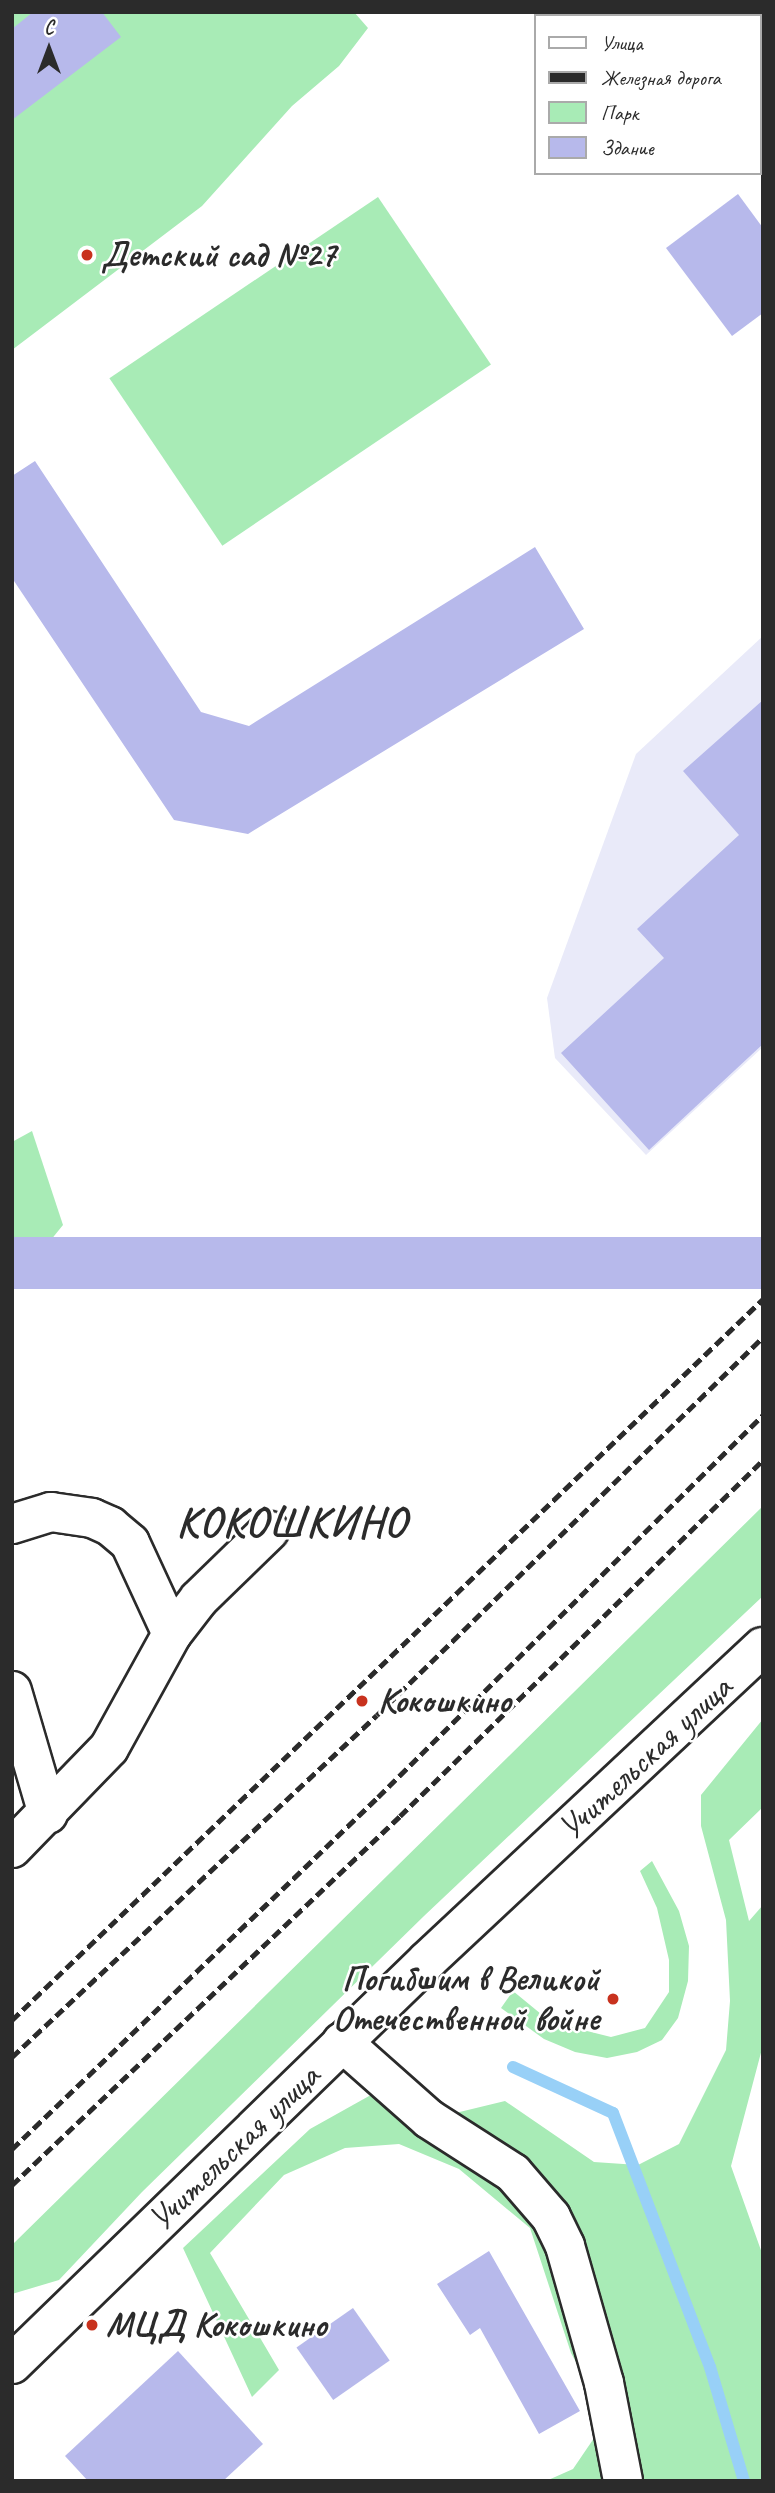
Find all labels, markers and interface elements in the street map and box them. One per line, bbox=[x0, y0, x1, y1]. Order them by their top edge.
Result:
north arrow bbox=[14, 14, 84, 84]
legend bbox=[534, 14, 761, 175]
text: С bbox=[44, 16, 54, 40]
text: Улица bbox=[601, 30, 643, 56]
text: Железная дорога bbox=[601, 65, 721, 91]
text: Парк bbox=[601, 100, 638, 126]
text: Здание bbox=[601, 135, 654, 161]
place label: Детский сад №27 bbox=[101, 234, 336, 276]
marker: Детский сад №27 bbox=[79, 247, 95, 263]
district label: КОКОШКИНО bbox=[173, 1498, 411, 1548]
street label: Учительская улица bbox=[549, 1666, 741, 1850]
place label: Кокошкино bbox=[378, 1680, 511, 1722]
marker: Кокошкино bbox=[352, 1691, 372, 1711]
place label: Погибшим в Великой Отечественной войне bbox=[333, 1958, 599, 2040]
marker: Погибшим в Великой Отечественной войне bbox=[605, 1991, 621, 2007]
street label: Учительская улица bbox=[139, 2055, 329, 2241]
place label: МЦД Кокошкино bbox=[106, 2304, 326, 2346]
marker: МЦД Кокошкино bbox=[84, 2317, 100, 2333]

